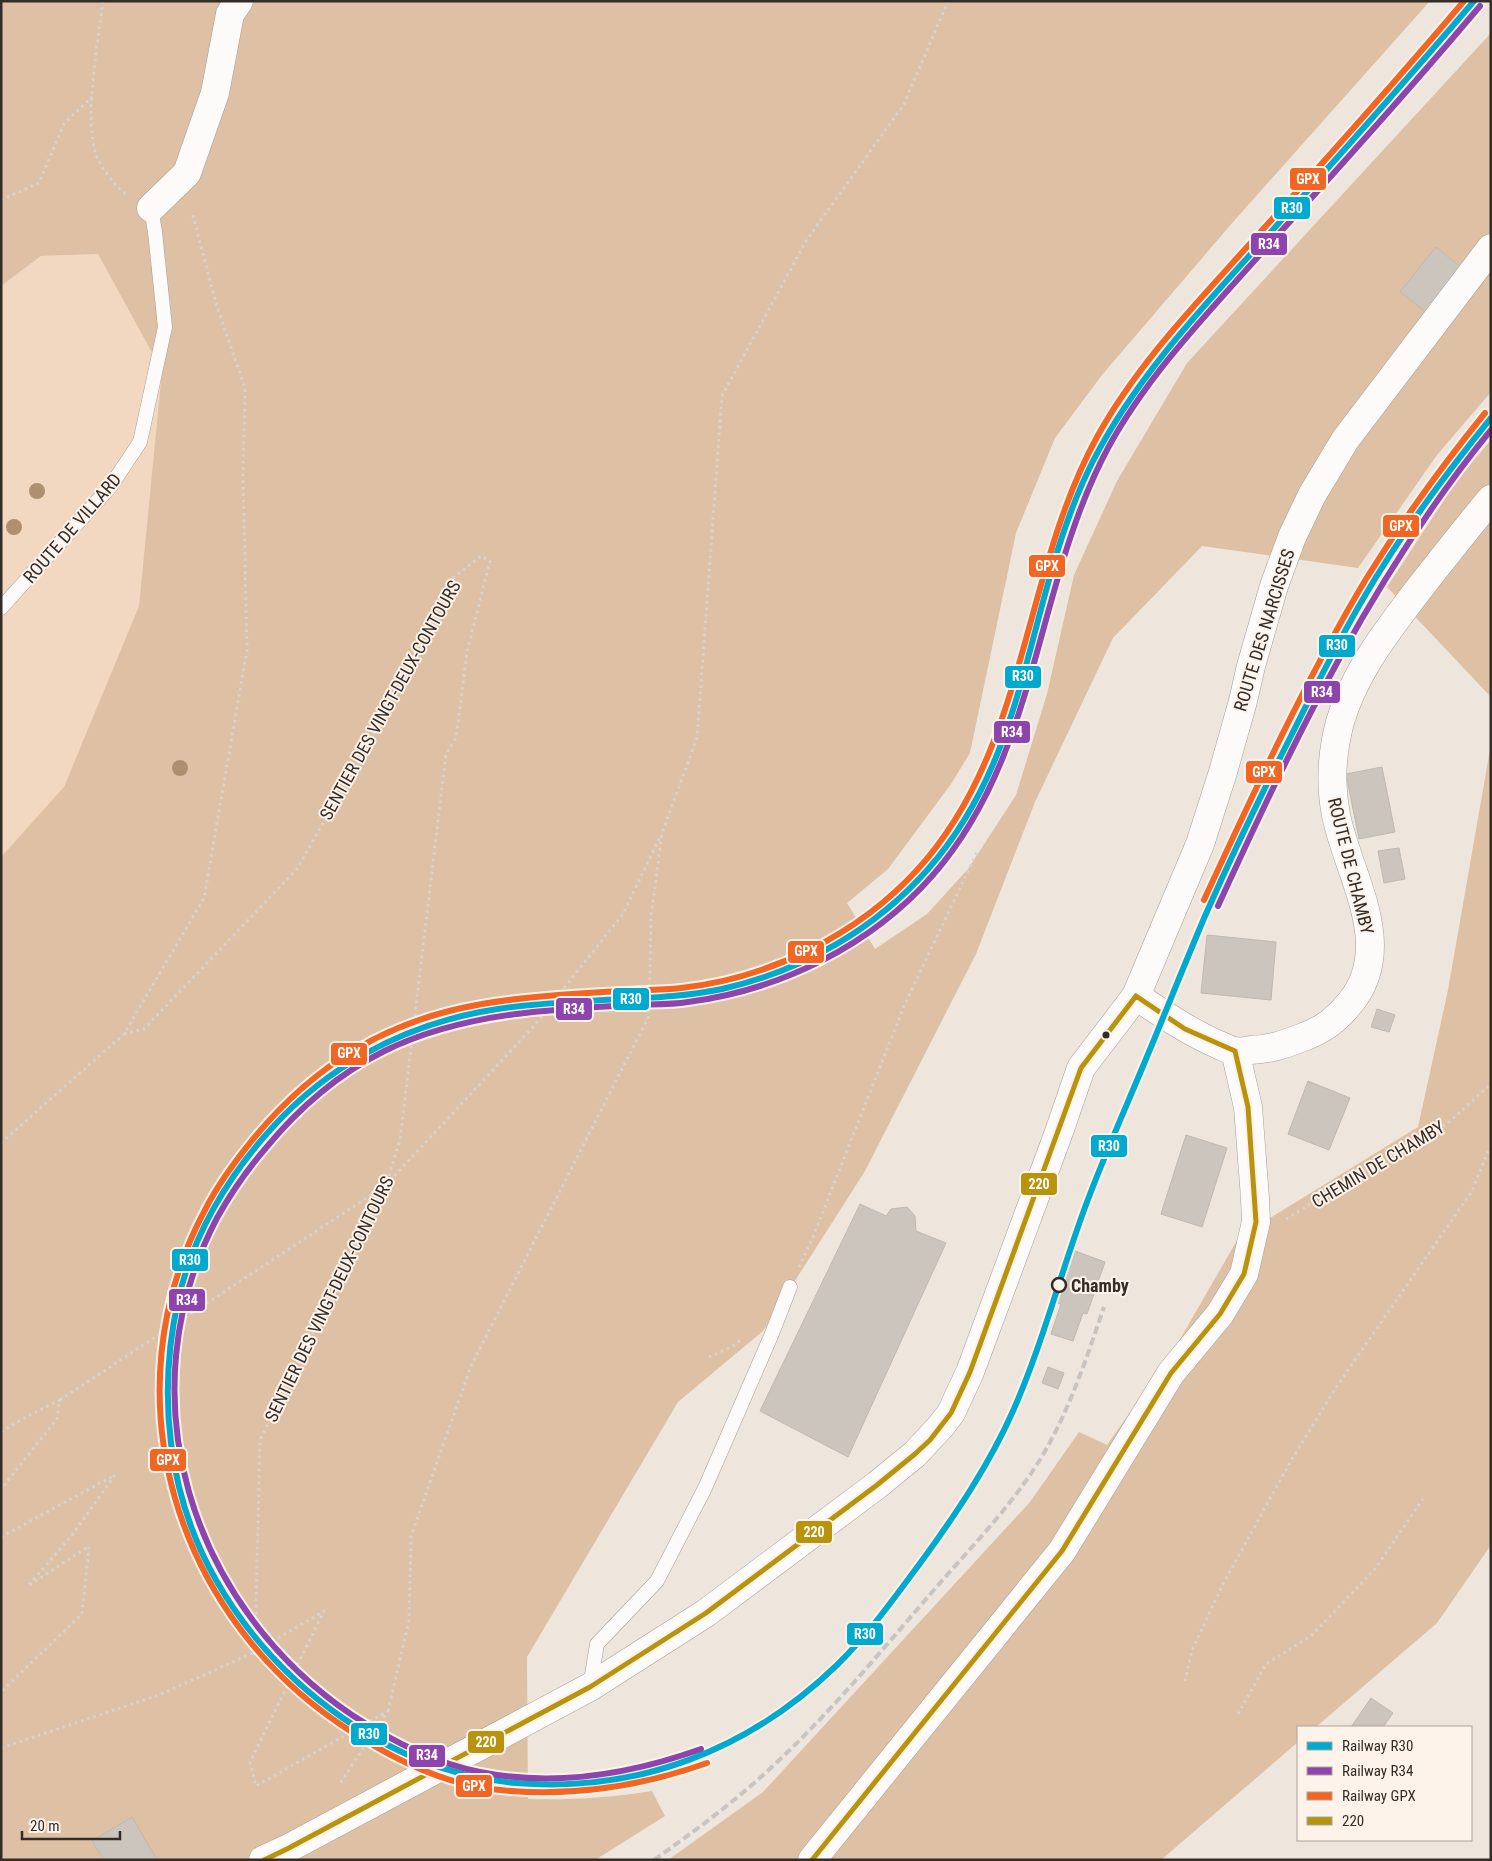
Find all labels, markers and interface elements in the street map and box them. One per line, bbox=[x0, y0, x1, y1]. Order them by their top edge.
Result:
line badge: GPX bbox=[1289, 167, 1327, 191]
text: GPX bbox=[1296, 171, 1320, 187]
line badge: R30 bbox=[1273, 196, 1311, 220]
text: R30 bbox=[1281, 200, 1303, 216]
line badge: R34 bbox=[1250, 232, 1288, 256]
text: R34 bbox=[1258, 236, 1280, 252]
street label: ROUTE DE VILLARD bbox=[19, 469, 125, 587]
line badge: GPX bbox=[1382, 514, 1420, 538]
text: GPX bbox=[1389, 518, 1413, 534]
street label: ROUTE DES NARCISSES bbox=[1229, 546, 1299, 714]
line badge: GPX bbox=[1028, 554, 1066, 578]
text: GPX bbox=[1035, 558, 1059, 574]
street label: SENTIER DES VINGT-DEUX-CONTOURS bbox=[315, 577, 465, 823]
line badge: R30 bbox=[1318, 634, 1356, 658]
text: R30 bbox=[1326, 637, 1348, 653]
line badge: R30 bbox=[1004, 665, 1042, 689]
text: R30 bbox=[1012, 668, 1034, 684]
line badge: R34 bbox=[1303, 680, 1341, 704]
text: R34 bbox=[1311, 684, 1333, 700]
line badge: R34 bbox=[993, 720, 1031, 744]
text: R34 bbox=[1001, 724, 1023, 740]
line badge: GPX bbox=[1245, 760, 1283, 784]
text: GPX bbox=[1252, 764, 1276, 780]
street label: ROUTE DE CHAMBY bbox=[1324, 795, 1378, 937]
line badge: GPX bbox=[787, 940, 825, 964]
text: GPX bbox=[794, 943, 818, 959]
line badge: R30 bbox=[612, 987, 650, 1011]
text: R30 bbox=[620, 991, 642, 1007]
line badge: R34 bbox=[555, 997, 593, 1021]
text: R34 bbox=[563, 1001, 585, 1017]
unlabelled marker bbox=[1101, 1030, 1111, 1040]
line badge: GPX bbox=[330, 1042, 368, 1066]
text: GPX bbox=[337, 1045, 361, 1061]
street label: CHEMIN DE CHAMBY bbox=[1308, 1116, 1449, 1212]
line badge: R30 bbox=[1090, 1134, 1128, 1158]
text: R30 bbox=[1098, 1138, 1120, 1154]
line badge: 220 bbox=[1020, 1172, 1058, 1196]
street label: SENTIER DES VINGT-DEUX-CONTOURS bbox=[260, 1173, 398, 1425]
text: 220 bbox=[1028, 1176, 1050, 1192]
line badge: R30 bbox=[171, 1248, 209, 1272]
text: R30 bbox=[179, 1252, 201, 1268]
place label: Chamby bbox=[1071, 1275, 1129, 1296]
marker: Chamby bbox=[1051, 1277, 1067, 1293]
line badge: R34 bbox=[168, 1288, 206, 1312]
text: R34 bbox=[176, 1292, 198, 1308]
line badge: GPX bbox=[149, 1448, 187, 1472]
text: GPX bbox=[156, 1452, 180, 1468]
line badge: 220 bbox=[795, 1520, 833, 1544]
text: 220 bbox=[803, 1524, 825, 1540]
line badge: R30 bbox=[846, 1622, 884, 1646]
text: R30 bbox=[854, 1626, 876, 1642]
line badge: R30 bbox=[350, 1722, 388, 1746]
text: R30 bbox=[358, 1726, 380, 1742]
legend bbox=[1297, 1726, 1472, 1841]
line badge: 220 bbox=[467, 1730, 505, 1754]
text: 220 bbox=[475, 1734, 497, 1750]
text: Railway R30 bbox=[1342, 1737, 1413, 1755]
line badge: R34 bbox=[408, 1744, 446, 1768]
text: R34 bbox=[416, 1747, 438, 1763]
text: Railway R34 bbox=[1342, 1762, 1413, 1780]
line badge: GPX bbox=[455, 1774, 493, 1798]
text: GPX bbox=[462, 1778, 486, 1794]
text: Railway GPX bbox=[1342, 1787, 1416, 1805]
scale bar bbox=[22, 1808, 120, 1840]
text: 220 bbox=[1342, 1812, 1364, 1830]
text: 20 m bbox=[30, 1817, 60, 1835]

